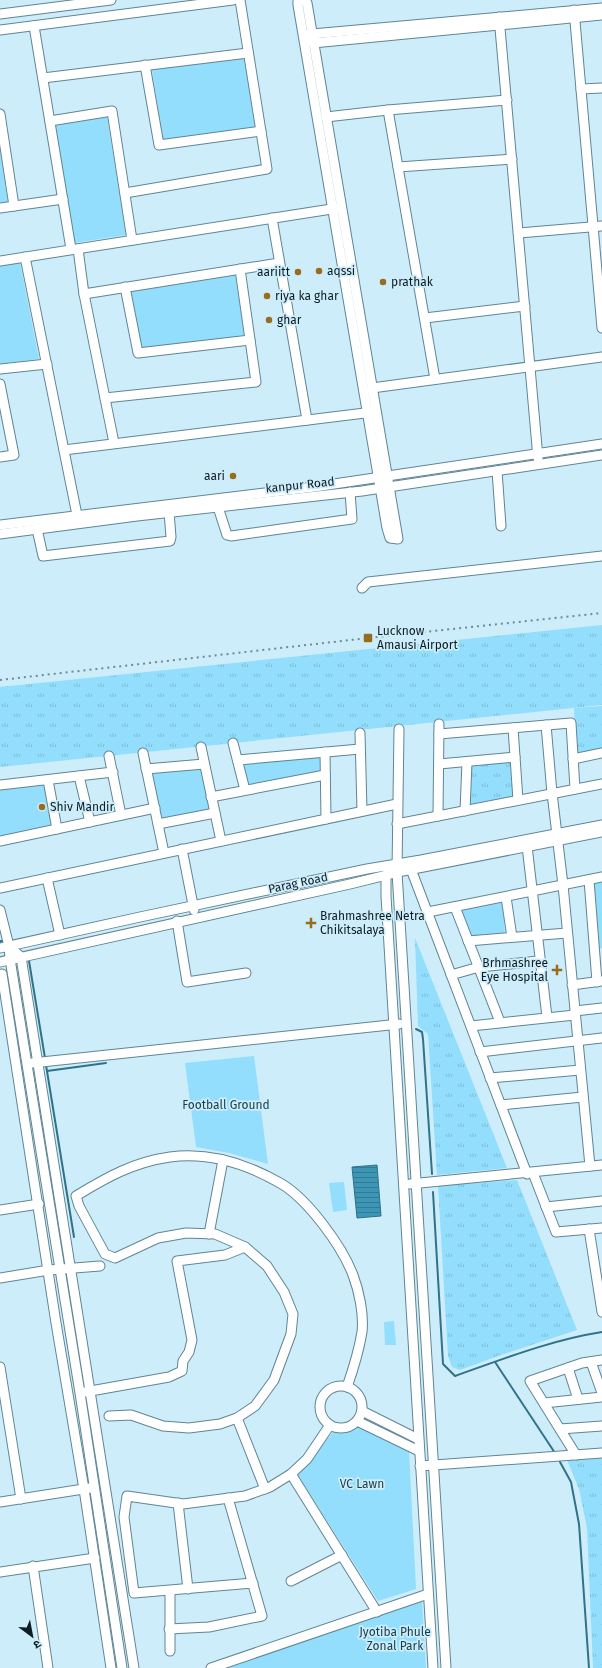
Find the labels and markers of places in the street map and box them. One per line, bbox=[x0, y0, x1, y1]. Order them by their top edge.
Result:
place label: aqssi bbox=[327, 264, 355, 278]
place label: aariitt bbox=[257, 265, 291, 279]
marker: aqssi bbox=[314, 266, 324, 276]
marker: aariitt bbox=[293, 267, 303, 277]
place label: prathak bbox=[391, 275, 434, 289]
marker: prathak bbox=[378, 277, 388, 287]
place label: riya ka ghar bbox=[275, 289, 339, 303]
marker: riya ka ghar bbox=[262, 291, 272, 301]
place label: ghar bbox=[277, 313, 302, 327]
marker: ghar bbox=[264, 315, 274, 325]
place label: aari bbox=[204, 469, 225, 483]
marker: aari bbox=[228, 471, 238, 481]
place label: Lucknow Amausi Airport bbox=[377, 624, 459, 652]
marker: Lucknow Amausi Airport bbox=[362, 632, 374, 644]
place label: Shiv Mandir bbox=[50, 800, 114, 814]
marker: Shiv Mandir bbox=[37, 802, 47, 812]
place label: Brahmashree Netra Chikitsalaya bbox=[320, 909, 425, 937]
marker: Brahmashree Netra Chikitsalaya bbox=[305, 917, 317, 929]
place label: Brhmashree Eye Hospital bbox=[481, 956, 548, 984]
marker: Brhmashree Eye Hospital bbox=[551, 964, 563, 976]

